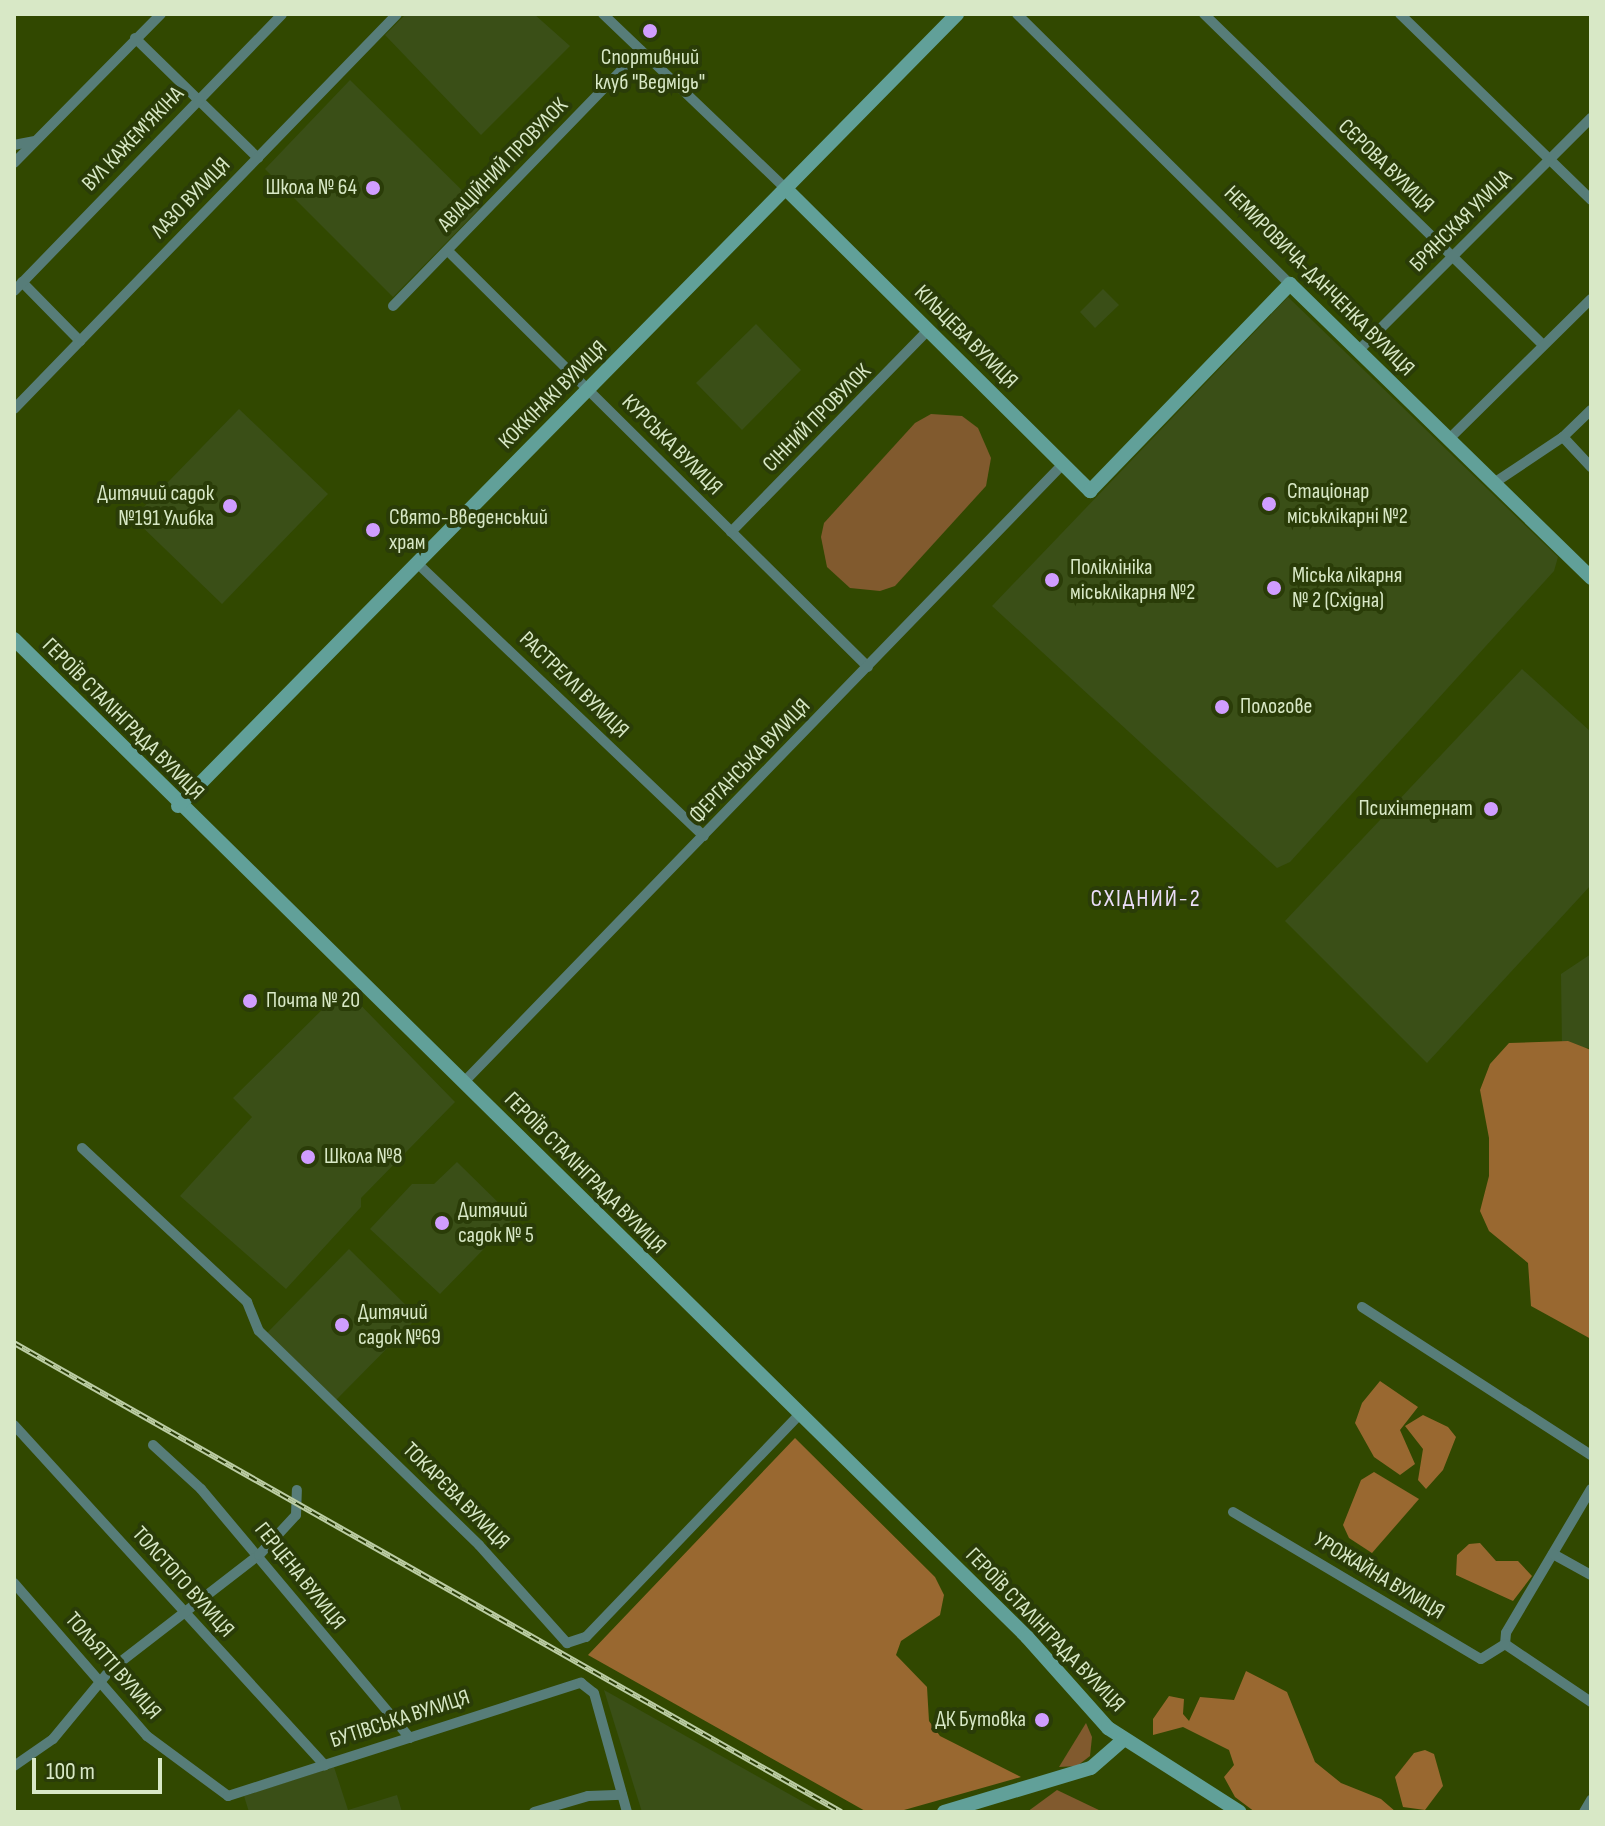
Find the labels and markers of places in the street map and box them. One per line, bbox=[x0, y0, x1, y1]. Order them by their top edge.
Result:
marker: Спортивний клуб "Ведмідь" bbox=[641, 22, 659, 40]
place label: Спортивний клуб "Ведмідь" bbox=[595, 44, 705, 96]
place label: Школа № 64 bbox=[265, 175, 357, 201]
marker: Школа № 64 bbox=[364, 179, 382, 197]
place label: Стаціонар міськлікарні №2 bbox=[1287, 478, 1408, 530]
place label: Дитячий садок №191 Улибка bbox=[97, 480, 214, 532]
marker: Стаціонар міськлікарні №2 bbox=[1258, 493, 1280, 515]
marker: Дитячий садок №191 Улибка bbox=[221, 497, 239, 515]
place label: Свято-Введенський храм bbox=[389, 504, 548, 556]
marker: Свято-Введенський храм bbox=[364, 521, 382, 539]
place label: Поліклініка міськлікарня №2 bbox=[1070, 554, 1195, 606]
place label: Міська лікарня № 2 (Східна) bbox=[1292, 562, 1402, 614]
marker: Поліклініка міськлікарня №2 bbox=[1041, 569, 1063, 591]
marker: Міська лікарня № 2 (Східна) bbox=[1263, 577, 1285, 599]
place label: Пологове bbox=[1240, 694, 1312, 720]
marker: Пологове bbox=[1211, 696, 1233, 718]
place label: Психінтернат bbox=[1358, 796, 1473, 822]
marker: Психінтернат bbox=[1480, 798, 1502, 820]
place label: Почта № 20 bbox=[266, 988, 360, 1014]
marker: Почта № 20 bbox=[241, 992, 259, 1010]
place label: Школа №8 bbox=[324, 1144, 402, 1170]
marker: Школа №8 bbox=[299, 1148, 317, 1166]
place label: Дитячий садок № 5 bbox=[458, 1197, 534, 1248]
marker: Дитячий садок № 5 bbox=[433, 1214, 451, 1232]
place label: Дитячий садок №69 bbox=[358, 1299, 441, 1350]
marker: Дитячий садок №69 bbox=[333, 1316, 351, 1334]
place label: ДК Бутовка bbox=[935, 1707, 1026, 1733]
marker: ДК Бутовка bbox=[1033, 1711, 1051, 1729]

